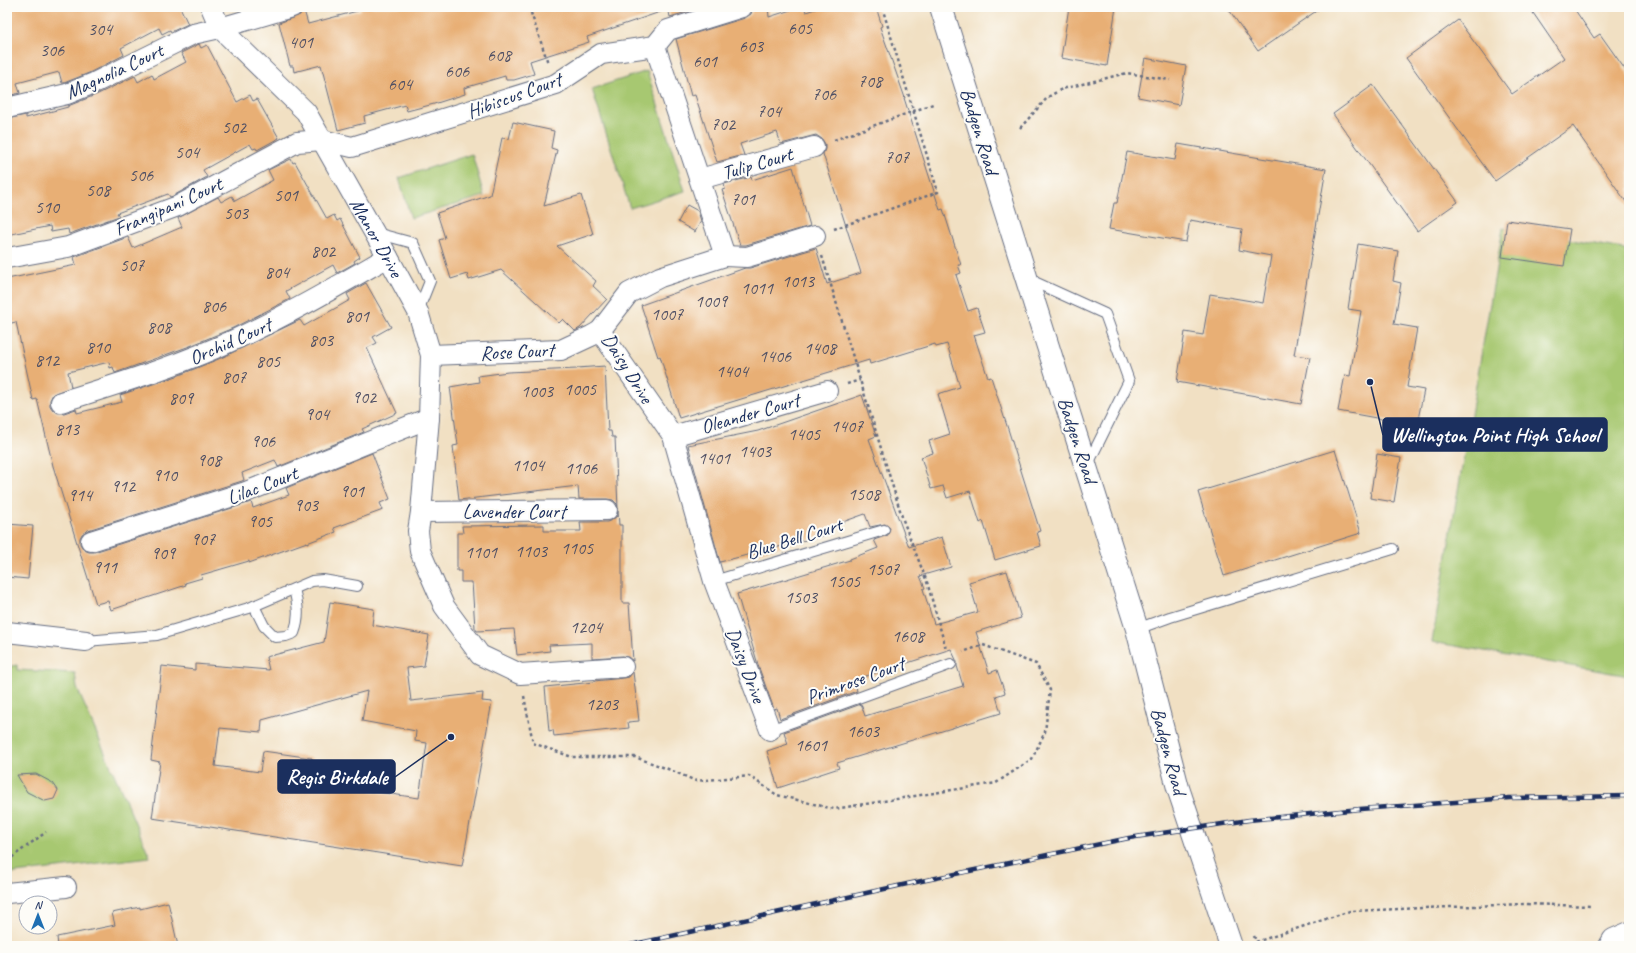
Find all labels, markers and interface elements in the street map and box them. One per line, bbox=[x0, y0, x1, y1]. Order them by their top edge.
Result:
house number: 605 bbox=[788, 17, 813, 39]
house number: 304 bbox=[88, 18, 114, 40]
house number: 401 bbox=[289, 31, 314, 53]
house number: 603 bbox=[739, 35, 765, 57]
street label: Magnolia Court bbox=[61, 37, 169, 105]
house number: 306 bbox=[40, 39, 65, 61]
house number: 608 bbox=[487, 44, 513, 66]
house number: 601 bbox=[693, 50, 718, 72]
house number: 606 bbox=[445, 60, 470, 82]
street label: Hibiscus Court bbox=[464, 66, 568, 124]
house number: 708 bbox=[858, 70, 884, 92]
house number: 604 bbox=[388, 73, 414, 95]
house number: 706 bbox=[812, 83, 837, 105]
street label: Badgen Road bbox=[955, 85, 1005, 180]
house number: 704 bbox=[757, 100, 783, 122]
house number: 702 bbox=[711, 113, 737, 135]
house number: 502 bbox=[222, 116, 248, 138]
house number: 504 bbox=[175, 141, 201, 163]
street label: Tulip Court bbox=[719, 141, 798, 185]
house number: 707 bbox=[885, 146, 910, 168]
house number: 506 bbox=[129, 164, 154, 186]
street label: Frangipani Court bbox=[110, 171, 228, 241]
house number: 508 bbox=[86, 179, 112, 201]
house number: 501 bbox=[274, 184, 299, 206]
house number: 701 bbox=[731, 188, 756, 210]
street label: Manor Drive bbox=[344, 194, 409, 283]
house number: 510 bbox=[35, 196, 61, 218]
house number: 503 bbox=[224, 202, 250, 224]
house number: 802 bbox=[311, 240, 337, 262]
house number: 507 bbox=[120, 254, 145, 276]
house number: 804 bbox=[265, 261, 291, 283]
house number: 1013 bbox=[782, 270, 816, 292]
house number: 1011 bbox=[741, 277, 774, 299]
house number: 1009 bbox=[695, 290, 729, 312]
house number: 806 bbox=[202, 295, 227, 317]
house number: 1007 bbox=[651, 303, 684, 325]
house number: 801 bbox=[345, 305, 370, 327]
street label: Orchid Court bbox=[185, 311, 278, 371]
house number: 808 bbox=[147, 316, 173, 338]
house number: 803 bbox=[309, 329, 335, 351]
street label: Daisy Drive bbox=[596, 329, 660, 409]
house number: 810 bbox=[86, 336, 112, 358]
street label: Rose Court bbox=[480, 337, 558, 366]
house number: 1408 bbox=[804, 337, 838, 359]
house number: 1406 bbox=[759, 345, 792, 367]
house number: 812 bbox=[35, 349, 61, 371]
house number: 805 bbox=[256, 350, 281, 372]
house number: 1404 bbox=[716, 360, 750, 382]
house number: 807 bbox=[222, 366, 247, 388]
house number: 1005 bbox=[564, 378, 597, 400]
house number: 1003 bbox=[521, 380, 555, 402]
house number: 902 bbox=[352, 386, 378, 408]
house number: 809 bbox=[169, 387, 195, 409]
street label: Oleander Court bbox=[698, 387, 806, 439]
street label: Badgen Road bbox=[1052, 394, 1104, 489]
house number: 904 bbox=[305, 403, 331, 425]
house number: 1407 bbox=[831, 415, 864, 437]
house number: 813 bbox=[55, 418, 81, 440]
callout: Wellington Point High School bbox=[1383, 418, 1607, 451]
text: Wellington Point High School bbox=[1391, 422, 1603, 448]
house number: 1405 bbox=[788, 423, 821, 445]
house number: 906 bbox=[251, 430, 276, 452]
house number: 1403 bbox=[739, 440, 773, 462]
house number: 1401 bbox=[698, 447, 731, 469]
house number: 908 bbox=[197, 449, 223, 471]
house number: 1104 bbox=[512, 454, 546, 476]
house number: 1106 bbox=[565, 457, 598, 479]
street label: Lilac Court bbox=[223, 460, 303, 510]
house number: 910 bbox=[153, 464, 179, 486]
house number: 912 bbox=[111, 475, 137, 497]
house number: 901 bbox=[340, 480, 365, 502]
house number: 1508 bbox=[848, 483, 882, 505]
house number: 914 bbox=[68, 484, 94, 506]
house number: 903 bbox=[294, 494, 320, 516]
street label: Lavender Court bbox=[462, 499, 569, 524]
house number: 905 bbox=[248, 510, 273, 532]
street label: Blue Bell Court bbox=[743, 511, 847, 565]
house number: 907 bbox=[191, 528, 216, 550]
house number: 1105 bbox=[561, 537, 594, 559]
house number: 1103 bbox=[515, 540, 549, 562]
house number: 1101 bbox=[465, 541, 498, 563]
house number: 909 bbox=[151, 542, 177, 564]
house number: 911 bbox=[93, 556, 118, 578]
house number: 1507 bbox=[867, 558, 900, 580]
house number: 1505 bbox=[828, 570, 861, 592]
house number: 1503 bbox=[785, 586, 819, 608]
house number: 1204 bbox=[570, 616, 604, 638]
street label: Daisy Drive bbox=[720, 624, 772, 708]
house number: 1608 bbox=[892, 625, 926, 647]
street label: Primrose Court bbox=[803, 650, 911, 710]
house number: 1203 bbox=[586, 693, 620, 715]
street label: Badgen Road bbox=[1145, 705, 1193, 800]
house number: 1603 bbox=[847, 720, 881, 742]
house number: 1601 bbox=[795, 734, 828, 756]
callout: Regis Birkdale bbox=[278, 760, 395, 793]
text: Regis Birkdale bbox=[286, 764, 390, 790]
north arrow bbox=[18, 895, 58, 935]
text: N bbox=[35, 898, 44, 912]

